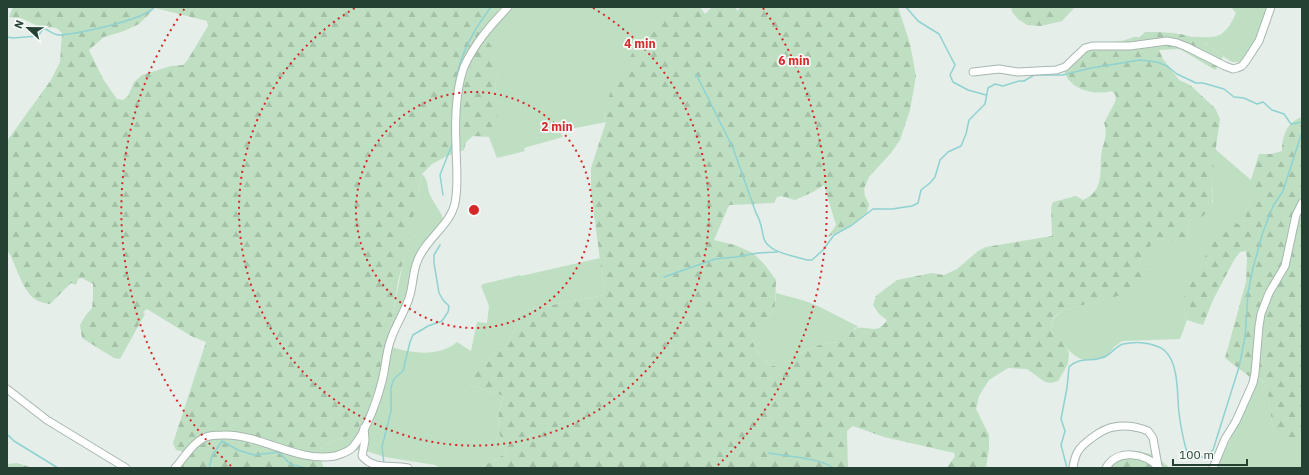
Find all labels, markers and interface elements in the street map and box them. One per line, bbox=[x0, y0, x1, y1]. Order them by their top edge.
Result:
north arrow bbox=[8, 8, 48, 48]
text: N bbox=[11, 18, 27, 31]
text: 4 min bbox=[624, 36, 656, 51]
text: 6 min bbox=[778, 53, 810, 68]
text: 2 min bbox=[541, 119, 573, 134]
centre of rings bbox=[467, 203, 481, 217]
scale bar bbox=[1173, 441, 1247, 467]
text: 100 m bbox=[1179, 447, 1214, 462]

